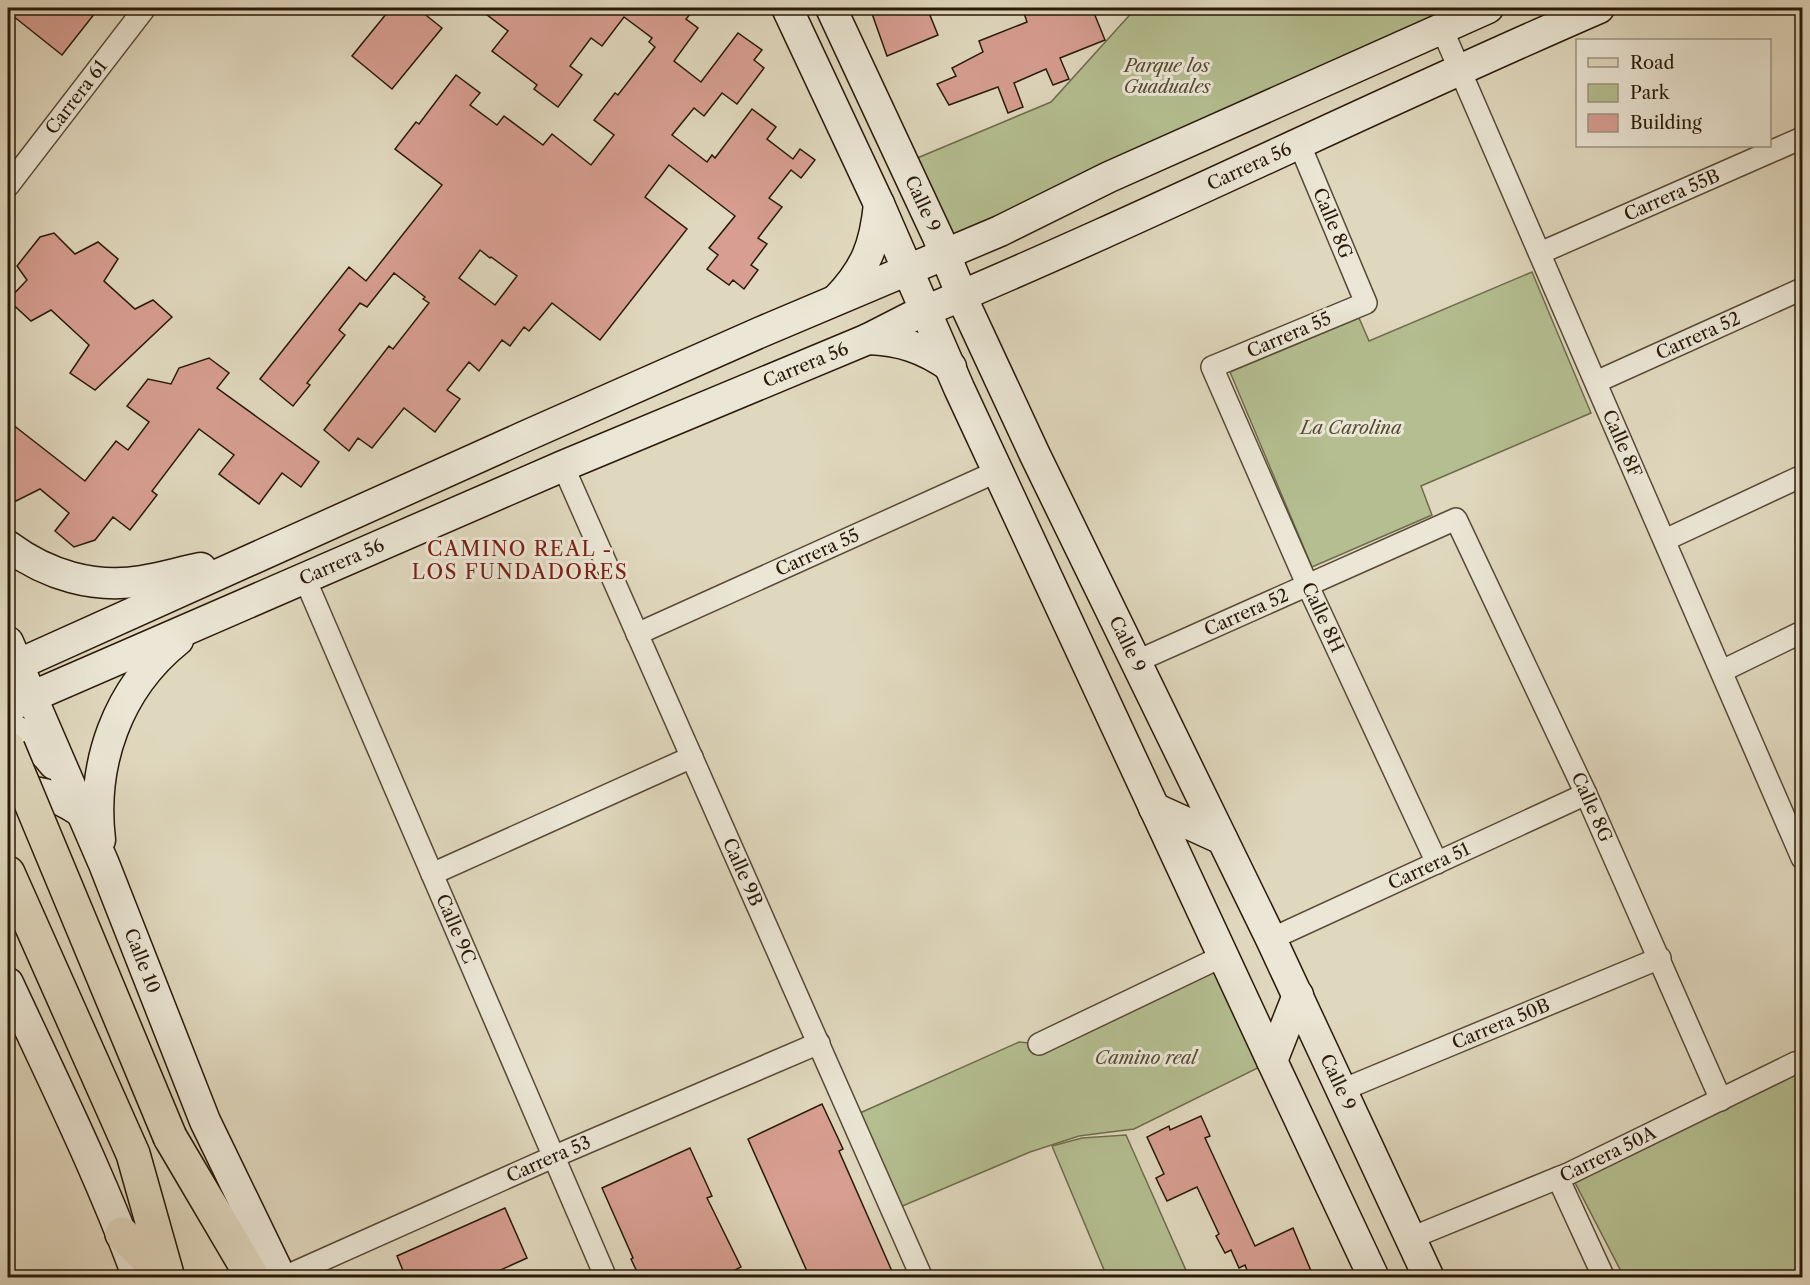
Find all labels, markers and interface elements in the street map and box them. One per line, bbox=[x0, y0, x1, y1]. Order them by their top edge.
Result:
legend bbox=[1576, 39, 1771, 147]
text: Road bbox=[1630, 52, 1675, 74]
street label: Carrera 61 bbox=[41, 55, 112, 139]
park label: Parque los Guaduales bbox=[1122, 55, 1211, 98]
text: Park bbox=[1630, 82, 1671, 104]
text: Building bbox=[1630, 112, 1702, 134]
street label: Carrera 56 bbox=[1204, 138, 1295, 195]
street label: Carrera 55B bbox=[1621, 165, 1723, 226]
street label: Calle 9 bbox=[900, 172, 945, 235]
street label: Calle 8G bbox=[1308, 185, 1357, 262]
street label: Carrera 55 bbox=[1244, 307, 1334, 363]
street label: Carrera 52 bbox=[1652, 307, 1744, 364]
street label: Carrera 56 bbox=[760, 337, 852, 392]
street label: Calle 8F bbox=[1598, 406, 1646, 481]
park label: La Carolina bbox=[1298, 417, 1402, 439]
street label: Carrera 55 bbox=[772, 524, 863, 581]
street label: Carrera 56 bbox=[296, 534, 388, 590]
district label: CAMINO REAL - LOS FUNDADORES bbox=[412, 537, 628, 584]
street label: Calle 8H bbox=[1297, 579, 1348, 656]
street label: Carrera 52 bbox=[1201, 584, 1292, 641]
street label: Calle 9 bbox=[1104, 613, 1150, 676]
street label: Calle 8G bbox=[1566, 769, 1617, 846]
street label: Calle 9B bbox=[718, 835, 767, 910]
street label: Carrera 51 bbox=[1385, 838, 1474, 895]
street label: Calle 9C bbox=[431, 891, 480, 967]
street label: Calle 10 bbox=[119, 925, 165, 997]
street label: Carrera 50B bbox=[1449, 994, 1553, 1054]
park label: Camino real bbox=[1095, 1047, 1199, 1069]
street label: Calle 9 bbox=[1315, 1051, 1360, 1114]
street label: Carrera 50A bbox=[1557, 1121, 1660, 1187]
street label: Carrera 53 bbox=[503, 1131, 594, 1187]

